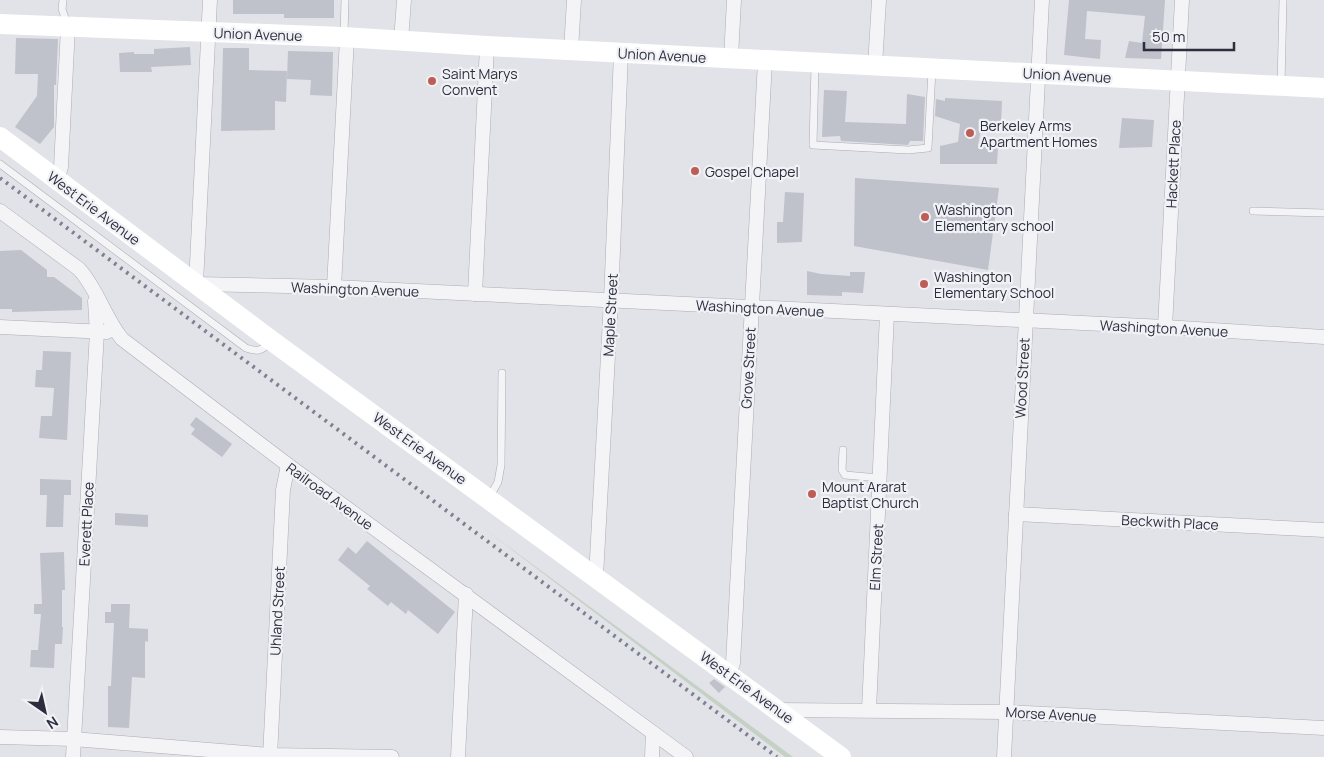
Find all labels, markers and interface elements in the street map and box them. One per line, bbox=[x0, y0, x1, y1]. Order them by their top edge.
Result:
scale bar bbox=[1144, 20, 1234, 52]
street label: Union Avenue bbox=[213, 23, 303, 45]
text: 50 m bbox=[1152, 26, 1186, 47]
street label: Union Avenue bbox=[617, 43, 707, 67]
street label: Union Avenue bbox=[1022, 63, 1112, 87]
place label: Saint Marys Convent bbox=[442, 64, 518, 99]
marker: Saint Marys Convent bbox=[426, 75, 438, 87]
place label: Berkeley Arms Apartment Homes bbox=[980, 116, 1097, 151]
street label: Hackett Place bbox=[1161, 119, 1185, 209]
marker: Berkeley Arms Apartment Homes bbox=[964, 127, 976, 139]
place label: Gospel Chapel bbox=[705, 162, 799, 181]
marker: Gospel Chapel bbox=[689, 165, 701, 177]
street label: West Erie Avenue bbox=[44, 167, 144, 249]
place label: Washington Elementary school bbox=[935, 200, 1054, 235]
marker: Washington Elementary school bbox=[919, 211, 931, 223]
place label: Washington Elementary School bbox=[934, 267, 1054, 302]
street label: Maple Street bbox=[598, 273, 622, 357]
street label: Washington Avenue bbox=[290, 277, 420, 301]
marker: Washington Elementary School bbox=[918, 278, 930, 290]
street label: Washington Avenue bbox=[695, 295, 825, 321]
street label: Washington Avenue bbox=[1099, 315, 1229, 341]
street label: Grove Street bbox=[736, 326, 760, 409]
street label: Wood Street bbox=[1010, 337, 1034, 419]
street label: West Erie Avenue bbox=[369, 408, 471, 488]
street label: Railroad Avenue bbox=[283, 458, 377, 534]
place label: Mount Ararat Baptist Church bbox=[822, 477, 919, 512]
street label: Everett Place bbox=[74, 481, 98, 567]
marker: Mount Ararat Baptist Church bbox=[806, 488, 818, 500]
street label: Beckwith Place bbox=[1121, 510, 1219, 534]
street label: Elm Street bbox=[865, 523, 887, 591]
street label: Uhland Street bbox=[265, 565, 289, 656]
street label: West Erie Avenue bbox=[696, 647, 798, 727]
north arrow bbox=[20, 687, 70, 737]
street label: Morse Avenue bbox=[1005, 702, 1097, 726]
text: N bbox=[43, 713, 62, 734]

